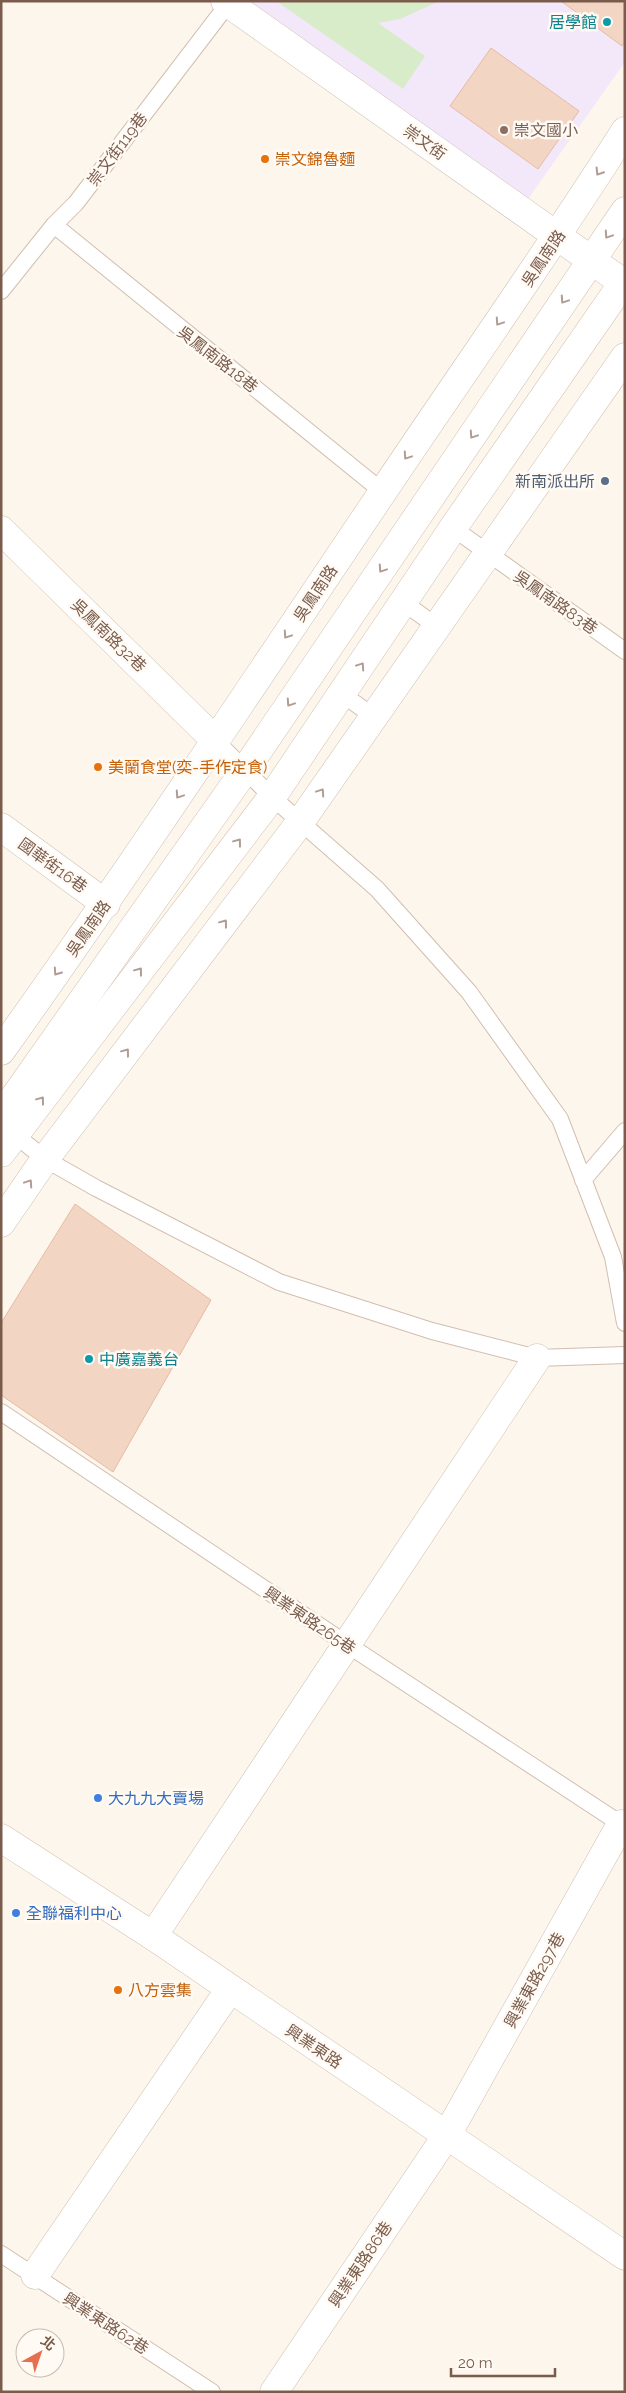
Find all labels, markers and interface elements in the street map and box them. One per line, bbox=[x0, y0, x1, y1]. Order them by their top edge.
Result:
place label: 居學館 bbox=[549, 13, 597, 32]
marker: 居學館 bbox=[601, 16, 613, 28]
street label: 崇文街119巷 bbox=[84, 109, 151, 190]
street label: 崇文街 bbox=[400, 121, 450, 164]
place label: 崇文國小 bbox=[514, 121, 578, 140]
marker: 崇文國小 bbox=[498, 124, 510, 136]
place label: 崇文錦魯麵 bbox=[275, 150, 355, 169]
marker: 崇文錦魯麵 bbox=[259, 153, 271, 165]
one-way arrow bbox=[595, 167, 605, 176]
street label: 吳鳳南路 bbox=[518, 226, 569, 290]
one-way arrow bbox=[605, 230, 614, 239]
one-way arrow bbox=[561, 295, 570, 304]
one-way arrow bbox=[496, 316, 505, 326]
street label: 吳鳳南路18巷 bbox=[174, 322, 262, 397]
one-way arrow bbox=[470, 429, 479, 438]
one-way arrow bbox=[404, 450, 413, 460]
place label: 新南派出所 bbox=[515, 472, 595, 491]
marker: 新南派出所 bbox=[599, 475, 611, 487]
street label: 吳鳳南路 bbox=[290, 561, 341, 625]
one-way arrow bbox=[378, 564, 388, 573]
street label: 吳鳳南路83巷 bbox=[510, 567, 601, 638]
street label: 吳鳳南路32巷 bbox=[67, 595, 150, 676]
one-way arrow bbox=[284, 629, 293, 638]
one-way arrow bbox=[355, 662, 364, 671]
one-way arrow bbox=[287, 698, 296, 707]
place label: 美蘭食堂(奕-手作定食) bbox=[108, 758, 267, 777]
marker: 美蘭食堂(奕-手作定食) bbox=[92, 761, 104, 773]
one-way arrow bbox=[315, 789, 324, 798]
one-way arrow bbox=[176, 790, 185, 799]
street label: 國華街16巷 bbox=[15, 834, 91, 897]
one-way arrow bbox=[232, 838, 241, 847]
street label: 吳鳳南路 bbox=[62, 897, 115, 960]
one-way arrow bbox=[218, 919, 227, 929]
one-way arrow bbox=[54, 967, 63, 976]
one-way arrow bbox=[134, 968, 142, 977]
one-way arrow bbox=[120, 1048, 129, 1058]
one-way arrow bbox=[35, 1097, 43, 1106]
one-way arrow bbox=[23, 1179, 32, 1188]
place label: 中廣嘉義台 bbox=[99, 1350, 179, 1369]
marker: 中廣嘉義台 bbox=[83, 1353, 95, 1365]
street label: 興業東路265巷 bbox=[260, 1583, 359, 1658]
place label: 大九九大賣場 bbox=[108, 1789, 204, 1808]
marker: 大九九大賣場 bbox=[92, 1792, 104, 1804]
place label: 全聯福利中心 bbox=[26, 1904, 122, 1923]
marker: 全聯福利中心 bbox=[10, 1907, 22, 1919]
street label: 興業東路297巷 bbox=[500, 1929, 568, 2031]
place label: 八方雲集 bbox=[128, 1981, 192, 2000]
marker: 八方雲集 bbox=[112, 1984, 124, 1996]
street label: 興業東路 bbox=[282, 2021, 346, 2072]
street label: 興業東路86巷 bbox=[325, 2218, 396, 2311]
street label: 興業東路62巷 bbox=[59, 2289, 152, 2358]
north arrow bbox=[15, 2328, 65, 2378]
text: 北 bbox=[38, 2332, 59, 2354]
scale bar bbox=[451, 2346, 555, 2378]
text: 20 m bbox=[458, 2354, 493, 2372]

